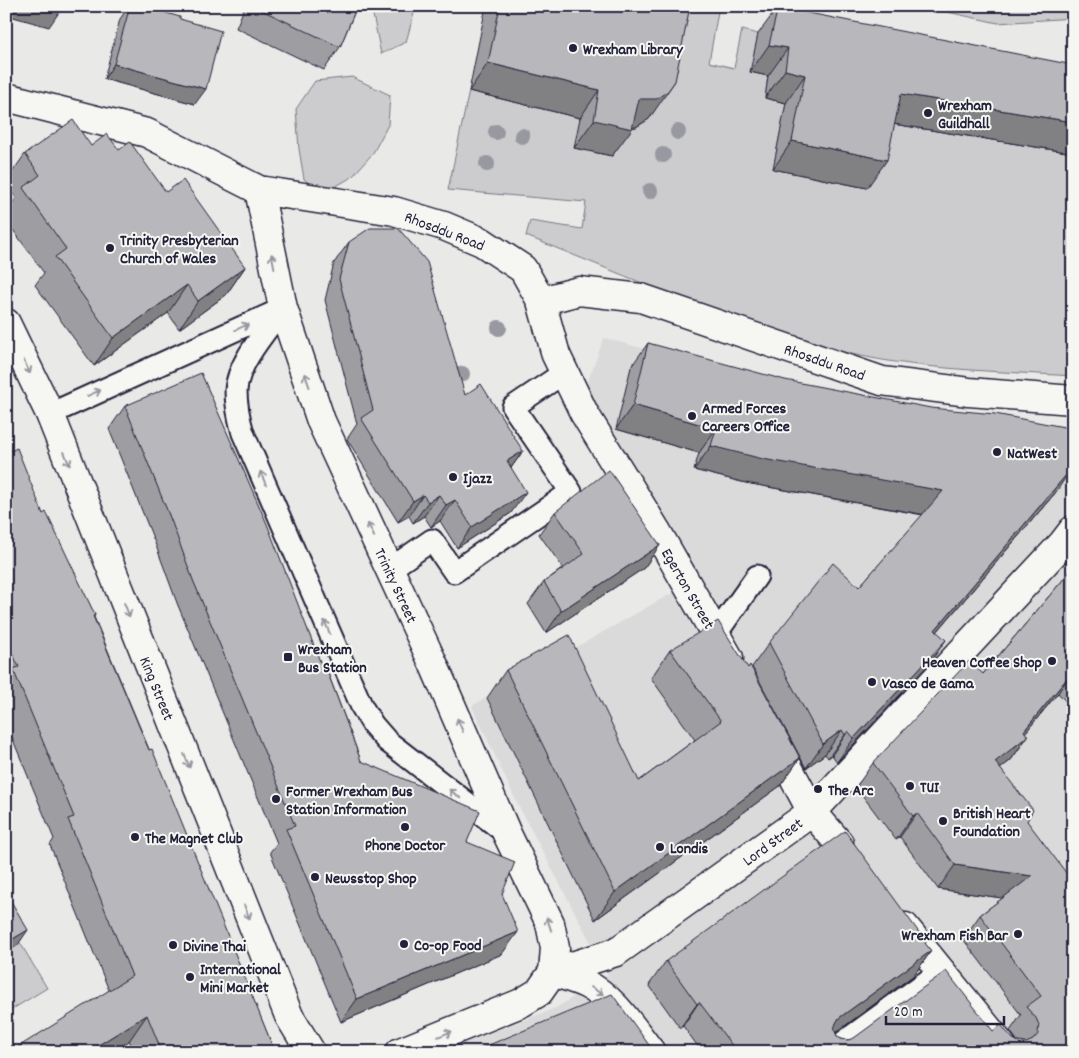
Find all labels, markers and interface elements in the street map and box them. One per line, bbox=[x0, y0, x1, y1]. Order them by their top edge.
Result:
place label: Wrexham Library bbox=[583, 39, 684, 62]
marker: Wrexham Library bbox=[567, 42, 579, 54]
place label: Wrexham Guildhall bbox=[938, 95, 992, 136]
marker: Wrexham Guildhall bbox=[922, 107, 934, 119]
street label: Rhosddu Road bbox=[401, 206, 488, 258]
place label: Trinity Presbyterian Church of Wales bbox=[120, 230, 239, 271]
marker: Trinity Presbyterian Church of Wales bbox=[104, 242, 116, 254]
one-way arrow bbox=[268, 253, 278, 269]
one-way arrow bbox=[234, 321, 249, 331]
street label: Rhosddu Road bbox=[781, 339, 868, 388]
one-way arrow bbox=[23, 359, 32, 374]
one-way arrow bbox=[302, 373, 311, 389]
one-way arrow bbox=[86, 388, 101, 398]
place label: Armed Forces Careers Office bbox=[702, 398, 790, 439]
marker: Armed Forces Careers Office bbox=[686, 410, 698, 422]
place label: NatWest bbox=[1007, 443, 1057, 466]
marker: NatWest bbox=[991, 446, 1003, 458]
one-way arrow bbox=[63, 451, 73, 466]
place label: Ijazz bbox=[463, 468, 493, 491]
one-way arrow bbox=[257, 471, 267, 486]
marker: Ijazz bbox=[447, 471, 459, 483]
one-way arrow bbox=[366, 522, 376, 537]
street label: Egerton Street bbox=[654, 544, 719, 634]
street label: Trinity Street bbox=[367, 545, 422, 627]
one-way arrow bbox=[123, 602, 133, 617]
one-way arrow bbox=[322, 620, 332, 635]
place label: Wrexham Bus Station bbox=[298, 639, 367, 680]
marker: Wrexham Bus Station bbox=[282, 651, 294, 663]
place label: Heaven Coffee Shop bbox=[922, 652, 1042, 675]
street label: King Street bbox=[132, 653, 179, 725]
marker: Heaven Coffee Shop bbox=[1046, 655, 1058, 667]
place label: Vasco de Gama bbox=[882, 673, 975, 696]
marker: Vasco de Gama bbox=[866, 676, 878, 688]
one-way arrow bbox=[455, 718, 464, 733]
one-way arrow bbox=[183, 753, 193, 768]
place label: TUI bbox=[920, 777, 940, 800]
place label: The Arc bbox=[828, 780, 874, 803]
marker: TUI bbox=[904, 780, 916, 792]
place label: Former Wrexham Bus Station Information bbox=[286, 781, 413, 822]
marker: The Arc bbox=[812, 783, 824, 795]
one-way arrow bbox=[449, 788, 462, 799]
marker: Former Wrexham Bus Station Information bbox=[270, 793, 282, 805]
place label: British Heart Foundation bbox=[953, 803, 1031, 844]
street label: Lord Street bbox=[739, 813, 808, 873]
marker: British Heart Foundation bbox=[937, 815, 949, 827]
marker: Phone Doctor bbox=[399, 821, 411, 833]
place label: The Magnet Club bbox=[145, 828, 243, 851]
marker: The Magnet Club bbox=[129, 831, 141, 843]
place label: Phone Doctor bbox=[365, 835, 446, 858]
place label: Londis bbox=[670, 838, 708, 861]
marker: Londis bbox=[654, 841, 666, 853]
place label: Newsstop Shop bbox=[325, 868, 417, 891]
marker: Newsstop Shop bbox=[309, 871, 321, 883]
one-way arrow bbox=[243, 904, 253, 919]
one-way arrow bbox=[544, 916, 554, 932]
place label: Wrexham Fish Bar bbox=[902, 925, 1009, 948]
marker: Wrexham Fish Bar bbox=[1012, 928, 1024, 940]
place label: Co-op Food bbox=[414, 935, 482, 958]
place label: Divine Thai bbox=[183, 936, 246, 959]
marker: Co-op Food bbox=[398, 938, 410, 950]
marker: Divine Thai bbox=[167, 939, 179, 951]
place label: International Mini Market bbox=[200, 959, 281, 1000]
marker: International Mini Market bbox=[184, 971, 196, 983]
one-way arrow bbox=[590, 986, 604, 997]
scale bar bbox=[886, 993, 1004, 1025]
text: 20 m bbox=[894, 1002, 922, 1024]
one-way arrow bbox=[437, 1028, 452, 1038]

